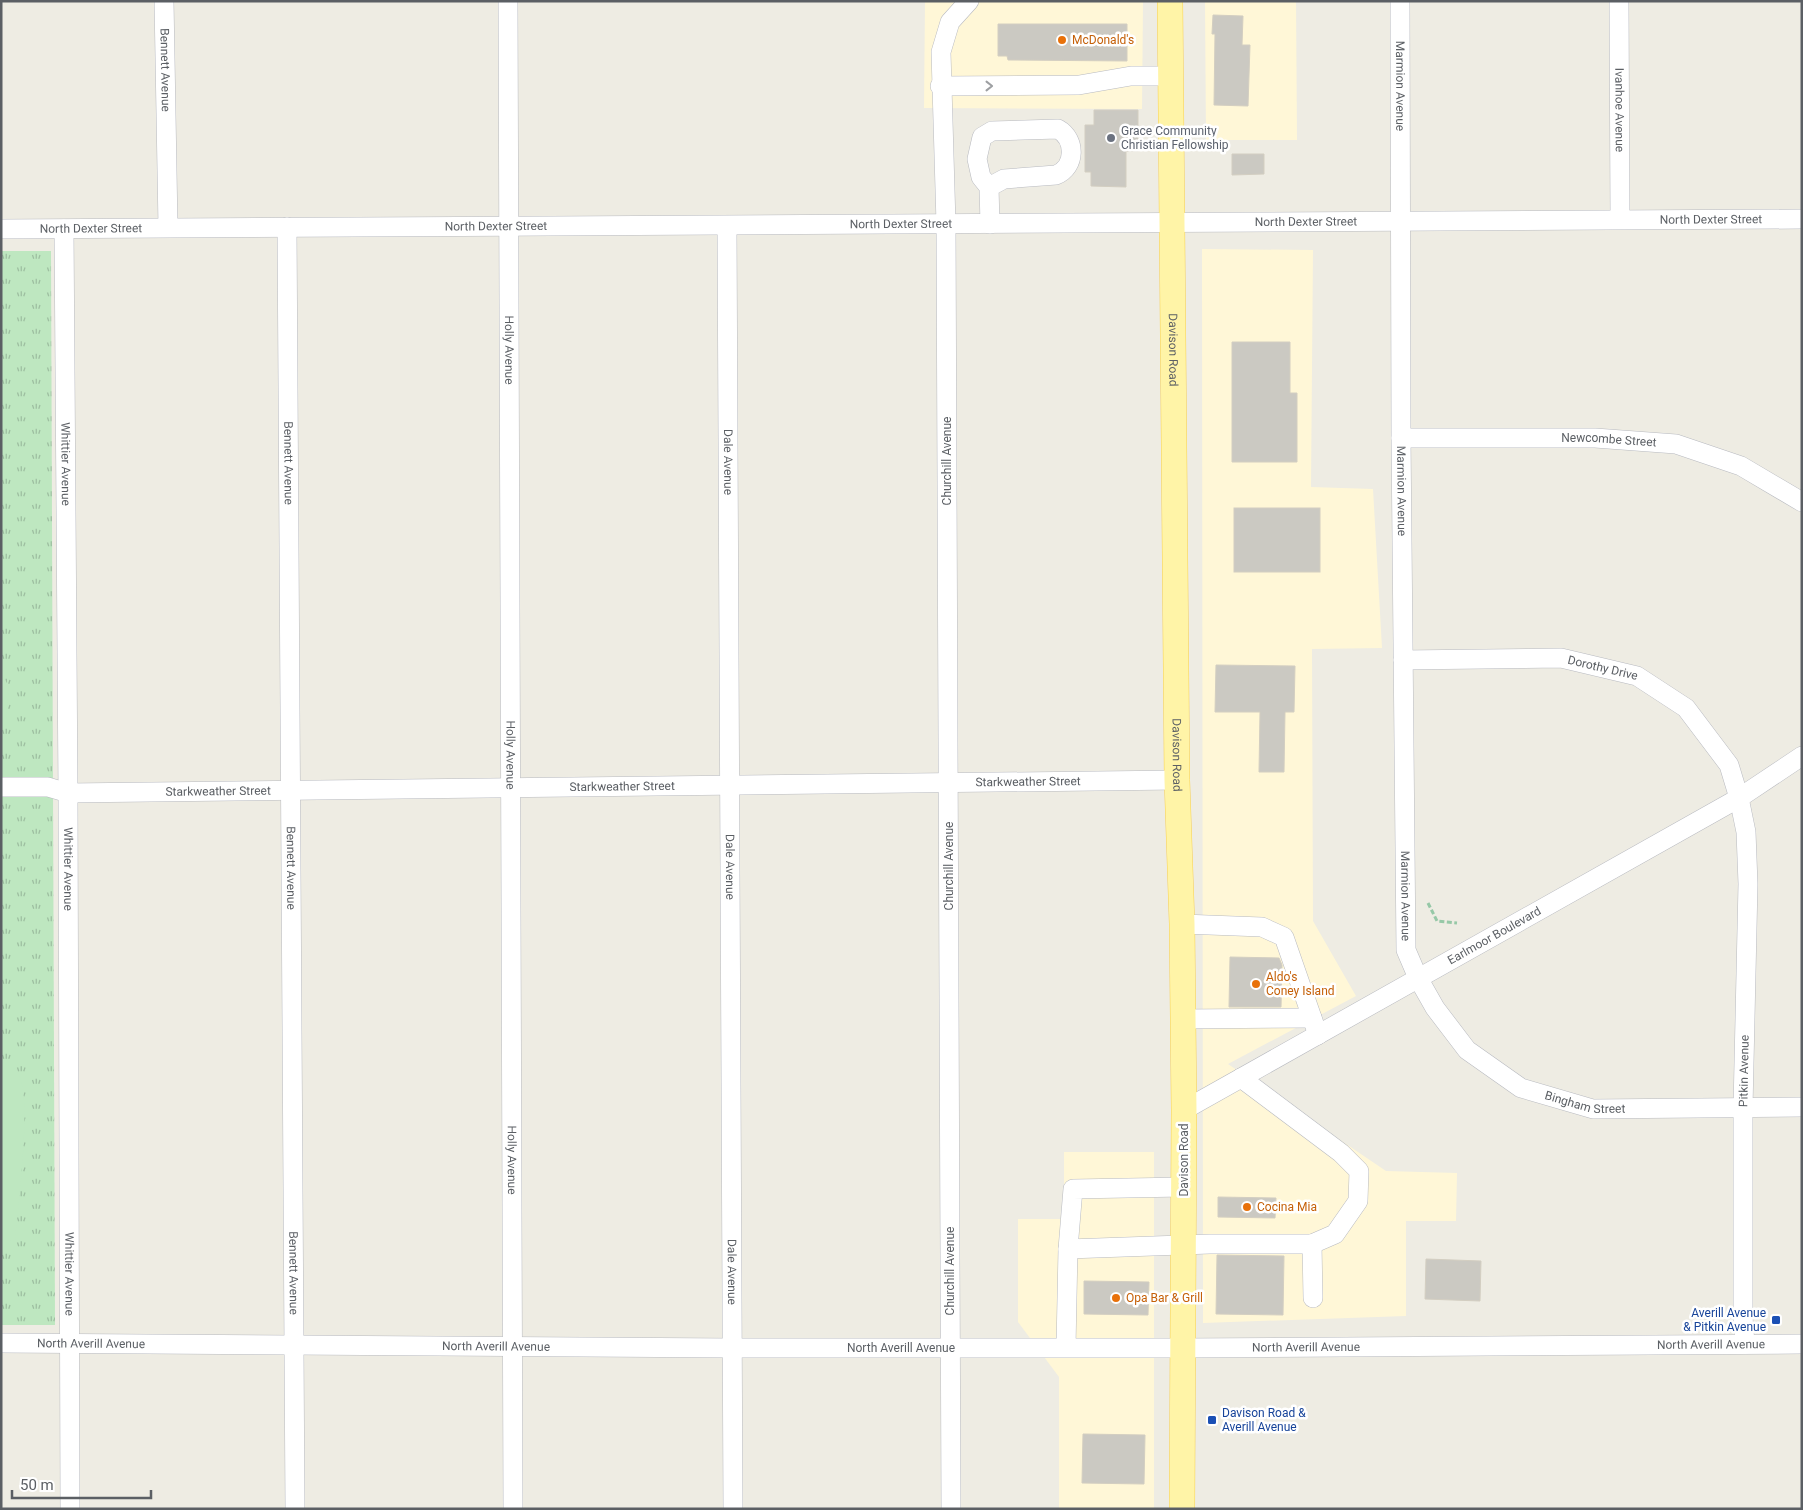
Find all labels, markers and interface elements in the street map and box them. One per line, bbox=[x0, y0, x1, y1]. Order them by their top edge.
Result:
street label: Bennett Avenue bbox=[157, 28, 173, 112]
place label: McDonald's bbox=[1072, 33, 1134, 47]
marker: McDonald's bbox=[1056, 34, 1068, 46]
street label: Marmion Avenue bbox=[1393, 41, 1407, 131]
street label: Ivanhoe Avenue bbox=[1612, 68, 1627, 152]
one-way arrow bbox=[985, 80, 993, 91]
place label: Grace Community Christian Fellowship bbox=[1121, 124, 1229, 152]
marker: Grace Community Christian Fellowship bbox=[1105, 132, 1117, 144]
street label: North Dexter Street bbox=[1660, 212, 1762, 227]
street label: North Dexter Street bbox=[1255, 214, 1357, 229]
street label: North Dexter Street bbox=[850, 217, 952, 231]
street label: North Dexter Street bbox=[445, 219, 547, 234]
street label: North Dexter Street bbox=[40, 221, 142, 236]
street label: Davison Road bbox=[1166, 313, 1180, 387]
street label: Holly Avenue bbox=[502, 315, 516, 385]
street label: Churchill Avenue bbox=[940, 417, 954, 505]
street label: Bennett Avenue bbox=[281, 421, 296, 505]
street label: Whittier Avenue bbox=[58, 422, 73, 506]
street label: Dale Avenue bbox=[721, 429, 735, 495]
street label: Newcombe Street bbox=[1561, 431, 1657, 450]
street label: Marmion Avenue bbox=[1394, 446, 1409, 536]
street label: Dorothy Drive bbox=[1566, 653, 1639, 683]
street label: Davison Road bbox=[1169, 718, 1184, 792]
street label: Holly Avenue bbox=[503, 720, 518, 790]
street label: Starkweather Street bbox=[975, 774, 1081, 789]
street label: Starkweather Street bbox=[569, 779, 675, 794]
street label: Starkweather Street bbox=[165, 784, 271, 799]
street label: Churchill Avenue bbox=[942, 822, 956, 910]
street label: Bennett Avenue bbox=[284, 826, 298, 910]
street label: Whittier Avenue bbox=[61, 827, 75, 911]
street label: Dale Avenue bbox=[723, 834, 737, 900]
street label: Marmion Avenue bbox=[1398, 851, 1413, 941]
street label: Earlmoor Boulevard bbox=[1445, 904, 1543, 967]
place label: Aldo's Coney Island bbox=[1266, 970, 1335, 998]
marker: Aldo's Coney Island bbox=[1250, 978, 1262, 990]
street label: Pitkin Avenue bbox=[1736, 1035, 1752, 1107]
street label: Bingham Street bbox=[1543, 1088, 1625, 1116]
street label: Davison Road bbox=[1177, 1123, 1191, 1197]
street label: Holly Avenue bbox=[505, 1125, 519, 1195]
place label: Cocina Mia bbox=[1257, 1200, 1317, 1214]
marker: Cocina Mia bbox=[1241, 1201, 1253, 1213]
street label: Churchill Avenue bbox=[943, 1227, 957, 1315]
street label: Bennett Avenue bbox=[286, 1231, 301, 1315]
street label: Whittier Avenue bbox=[62, 1232, 76, 1316]
street label: Dale Avenue bbox=[725, 1239, 739, 1305]
place label: Opa Bar & Grill bbox=[1126, 1291, 1203, 1305]
marker: Opa Bar & Grill bbox=[1110, 1292, 1122, 1304]
place label: Averill Avenue & Pitkin Avenue bbox=[1683, 1306, 1766, 1334]
marker: Averill Avenue & Pitkin Avenue bbox=[1770, 1314, 1782, 1326]
street label: North Averill Avenue bbox=[37, 1336, 145, 1351]
street label: North Averill Avenue bbox=[1657, 1337, 1765, 1352]
street label: North Averill Avenue bbox=[442, 1339, 550, 1354]
street label: North Averill Avenue bbox=[1252, 1340, 1360, 1355]
street label: North Averill Avenue bbox=[847, 1341, 955, 1355]
place label: Davison Road & Averill Avenue bbox=[1222, 1406, 1306, 1434]
marker: Davison Road & Averill Avenue bbox=[1206, 1414, 1218, 1426]
scale bar bbox=[12, 1468, 151, 1500]
text: 50 m bbox=[20, 1476, 54, 1494]

